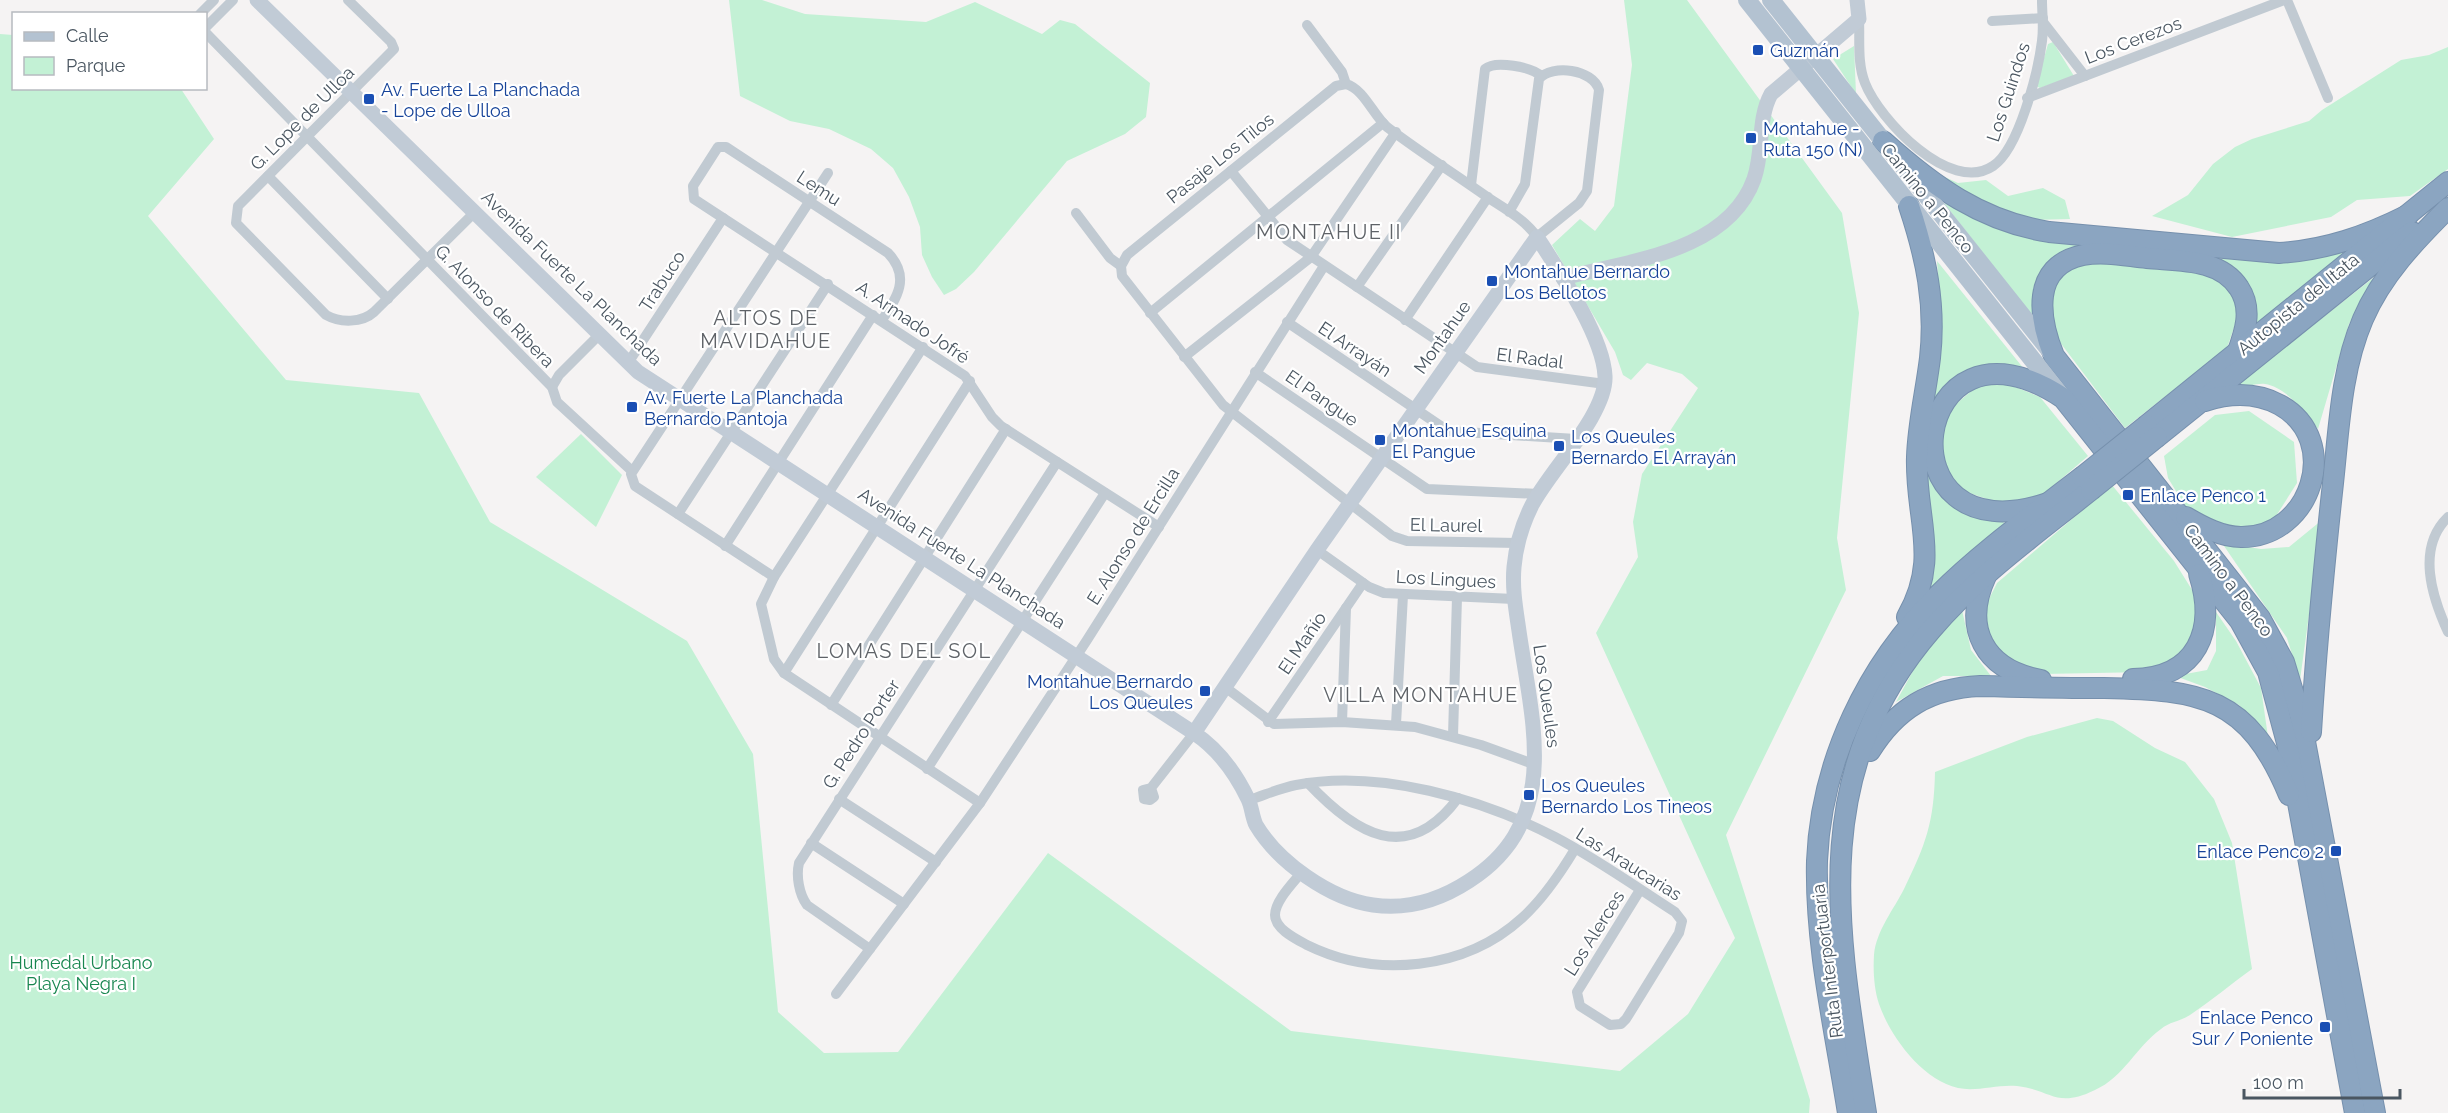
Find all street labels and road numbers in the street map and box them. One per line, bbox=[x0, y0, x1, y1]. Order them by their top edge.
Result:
street label: Los Cerezos bbox=[2082, 12, 2185, 68]
street label: Los Guindos bbox=[1982, 40, 2034, 144]
street label: G. Lope de Ulloa bbox=[246, 62, 358, 174]
street label: Pasaje Los Tilos bbox=[1162, 108, 1278, 208]
street label: Camino a Penco bbox=[1877, 139, 1979, 257]
street label: Lemu bbox=[793, 166, 845, 210]
street label: Avenida Fuerte La Planchada bbox=[477, 186, 667, 370]
street label: G. Alonso de Ribera bbox=[431, 240, 559, 372]
street label: Trabuco bbox=[635, 247, 689, 315]
street label: Autopista del Itata bbox=[2233, 249, 2363, 359]
street label: A. Armado Jofré bbox=[852, 276, 974, 368]
street label: Montahue bbox=[1409, 296, 1475, 378]
street label: El Arrayán bbox=[1315, 317, 1395, 381]
street label: El Radal bbox=[1495, 343, 1565, 373]
street label: El Pangue bbox=[1282, 365, 1363, 431]
street label: E. Alonso de Ercilla bbox=[1082, 464, 1184, 608]
street label: Avenida Fuerte La Planchada bbox=[855, 483, 1069, 633]
street label: El Laurel bbox=[1410, 514, 1482, 536]
street label: Camino a Penco bbox=[2180, 520, 2278, 641]
street label: Los Lingues bbox=[1395, 566, 1497, 592]
street label: El Mañío bbox=[1274, 608, 1331, 678]
street label: Los Queules bbox=[1529, 643, 1565, 749]
street label: G. Pedro Porter bbox=[818, 675, 904, 792]
street label: Las Araucarias bbox=[1572, 823, 1686, 905]
street label: Ruta Interportuaria bbox=[1807, 883, 1847, 1039]
street label: Los Alerces bbox=[1560, 886, 1629, 979]

